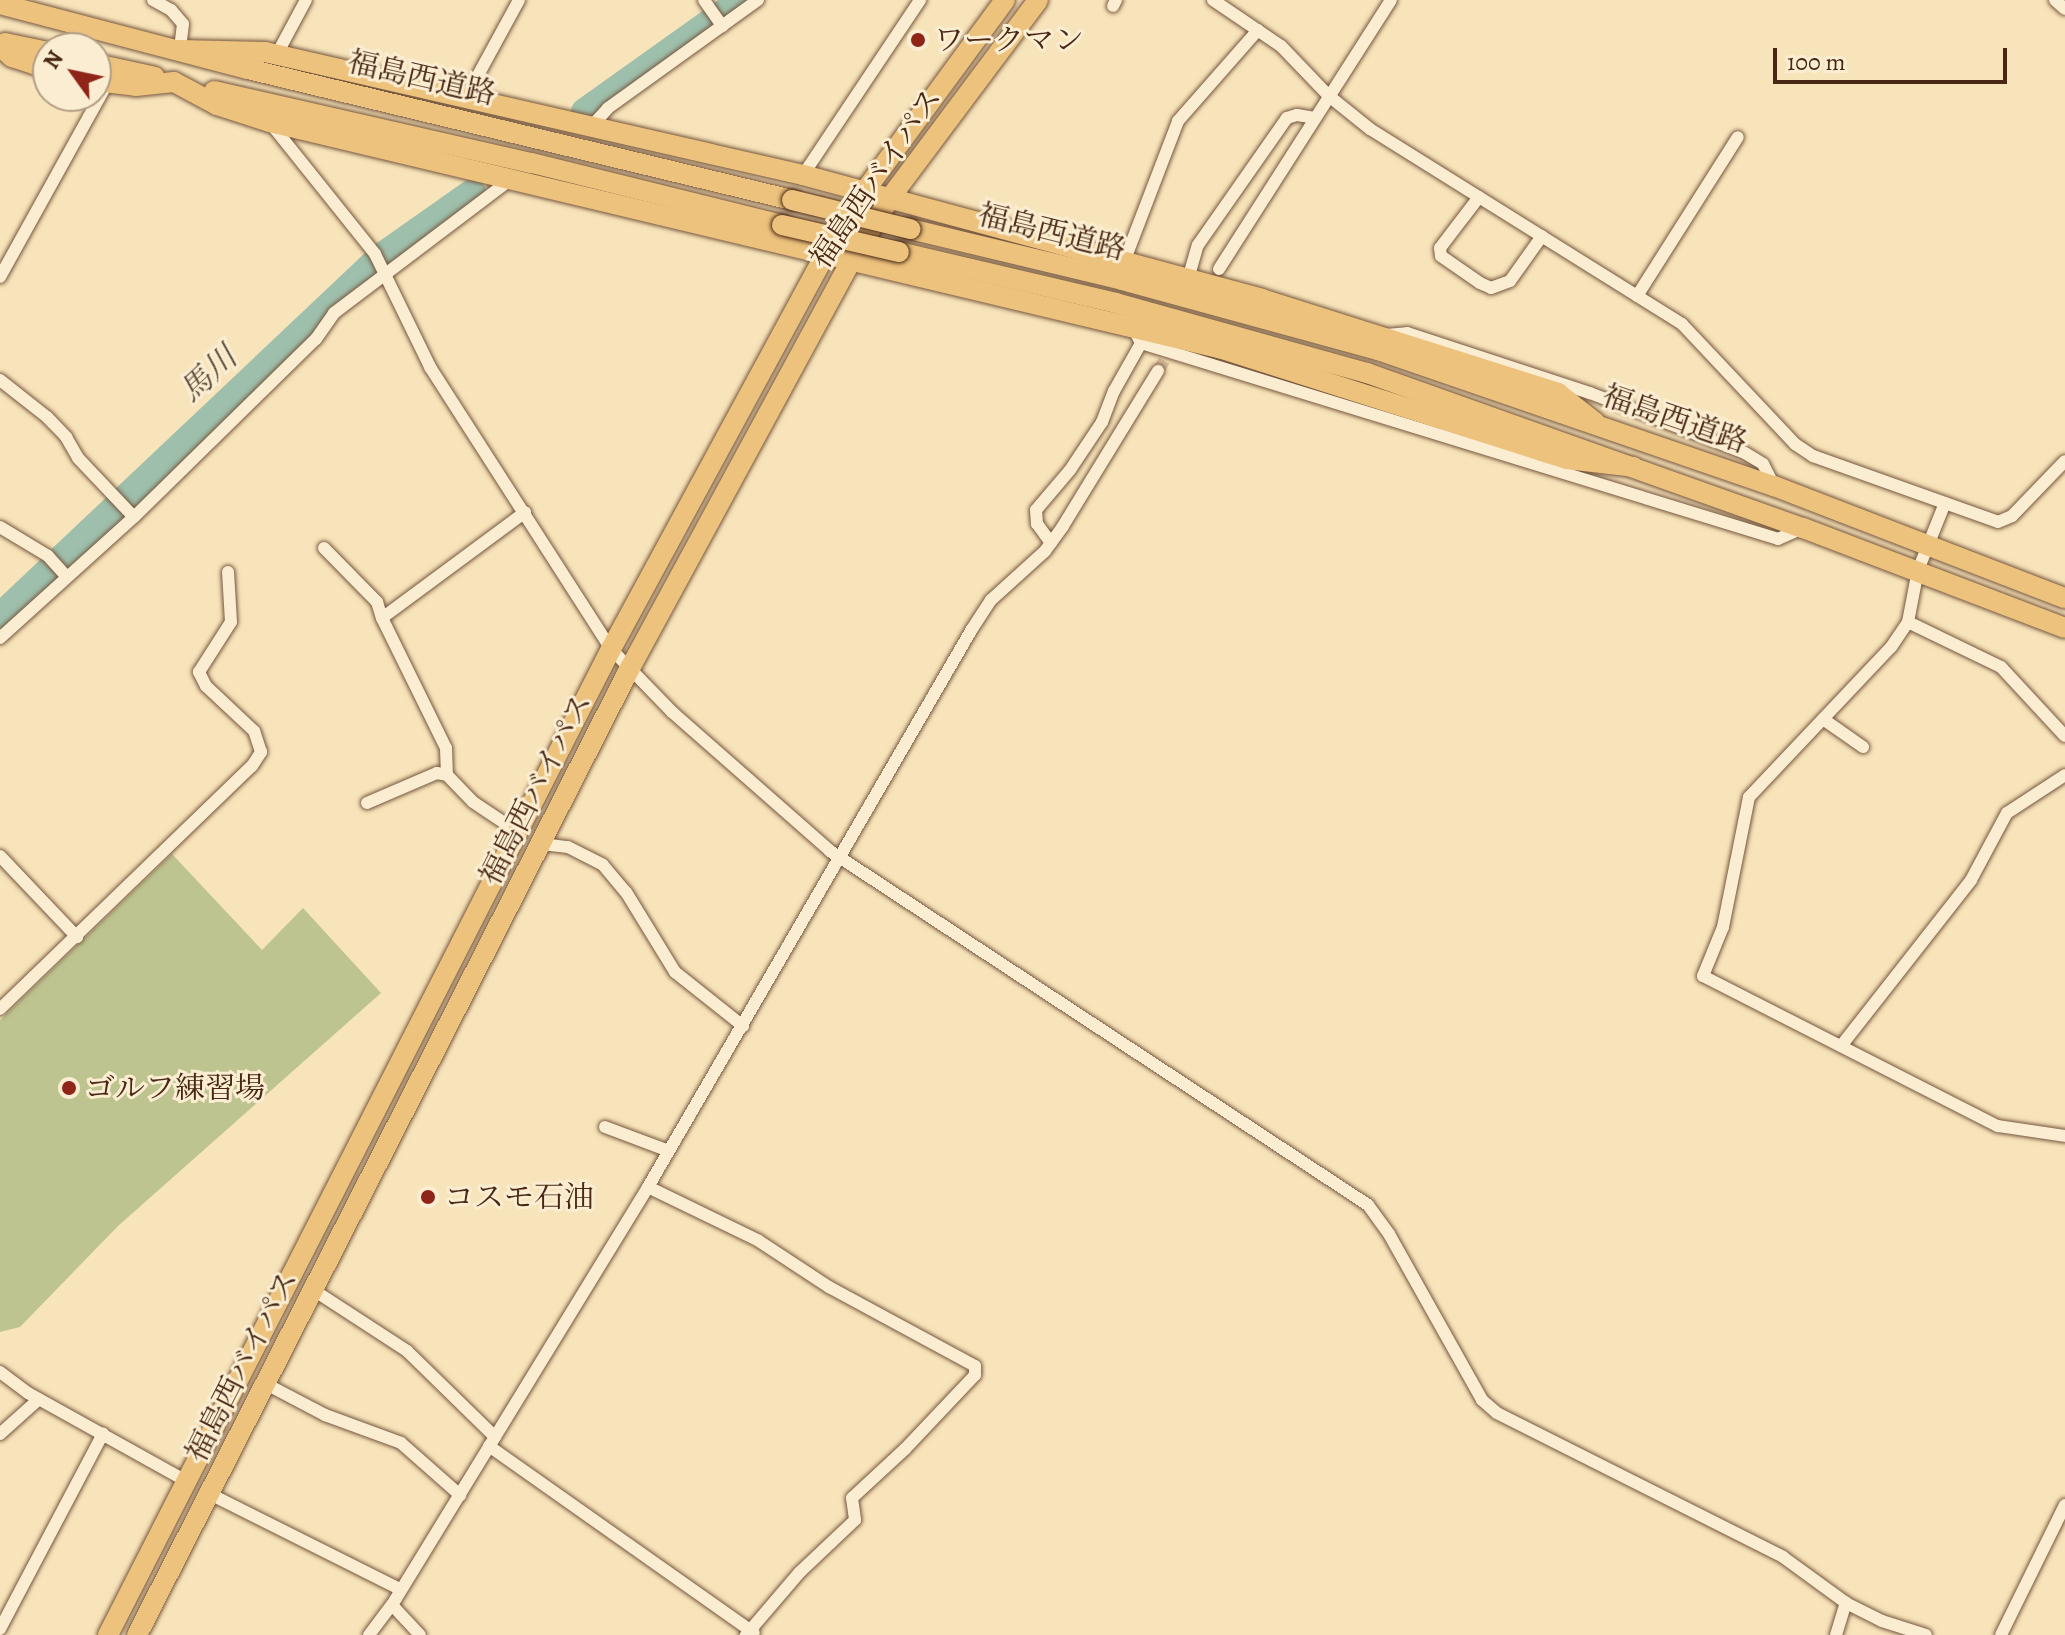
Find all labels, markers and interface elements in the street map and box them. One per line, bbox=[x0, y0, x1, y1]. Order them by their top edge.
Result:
place label: ワークマン bbox=[934, 22, 1084, 58]
marker: ワークマン bbox=[909, 31, 927, 49]
north arrow bbox=[32, 32, 112, 112]
scale bar bbox=[1777, 32, 2011, 82]
street label: 福島西道路 bbox=[345, 44, 499, 112]
text: N bbox=[37, 45, 70, 75]
text: 100 m bbox=[1787, 46, 1846, 78]
street label: 福島西バイパス bbox=[802, 81, 950, 275]
street label: 福島西道路 bbox=[975, 196, 1129, 268]
water label: 馬川 bbox=[172, 338, 244, 410]
street label: 福島西道路 bbox=[1598, 378, 1752, 460]
street label: 福島西バイパス bbox=[472, 687, 600, 891]
place label: ゴルフ練習場 bbox=[85, 1070, 265, 1106]
marker: ゴルフ練習場 bbox=[60, 1079, 78, 1097]
place label: コスモ石油 bbox=[444, 1179, 594, 1215]
marker: コスモ石油 bbox=[419, 1188, 437, 1206]
street label: 福島西バイパス bbox=[178, 1264, 306, 1468]

